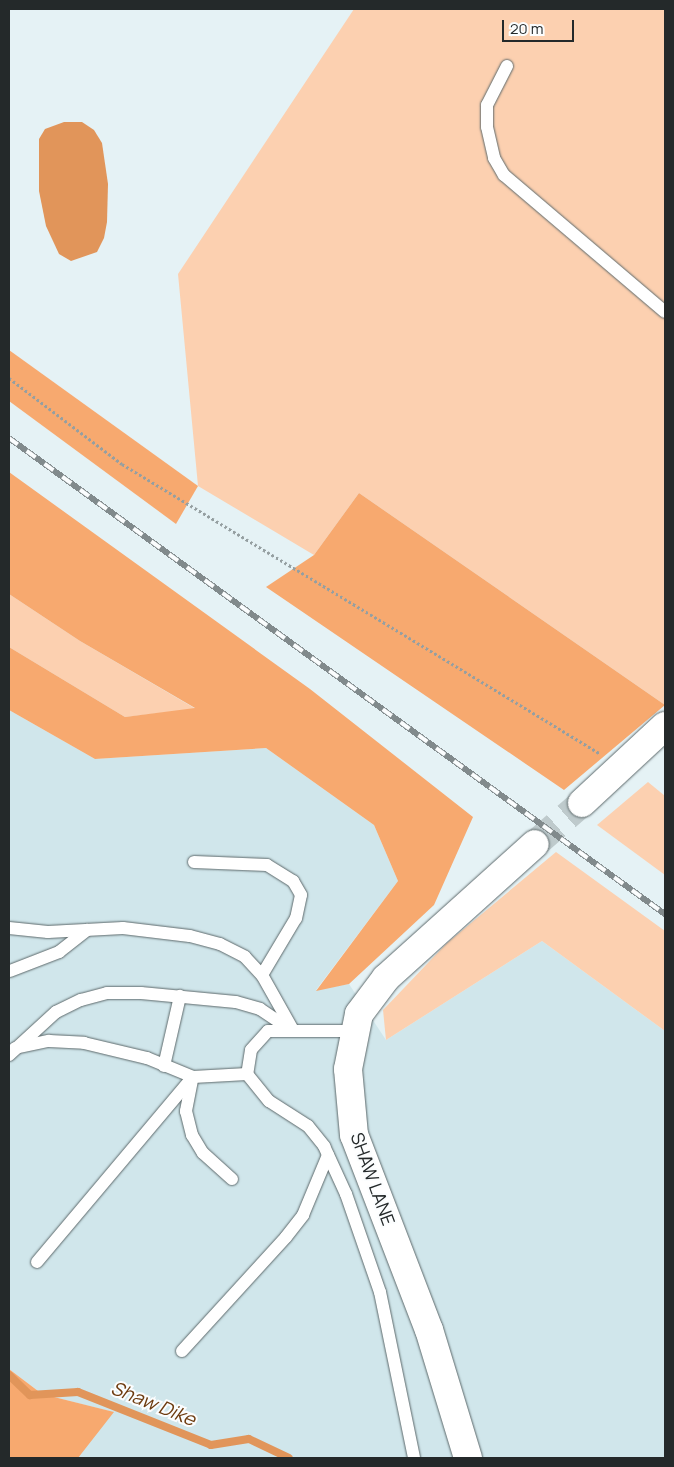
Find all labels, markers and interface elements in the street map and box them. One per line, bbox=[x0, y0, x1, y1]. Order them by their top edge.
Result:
scale bar bbox=[504, 10, 576, 42]
text: 20 m bbox=[510, 18, 543, 39]
street label: SHAW LANE bbox=[346, 1130, 400, 1228]
water label: Shaw Dike bbox=[107, 1377, 199, 1431]

